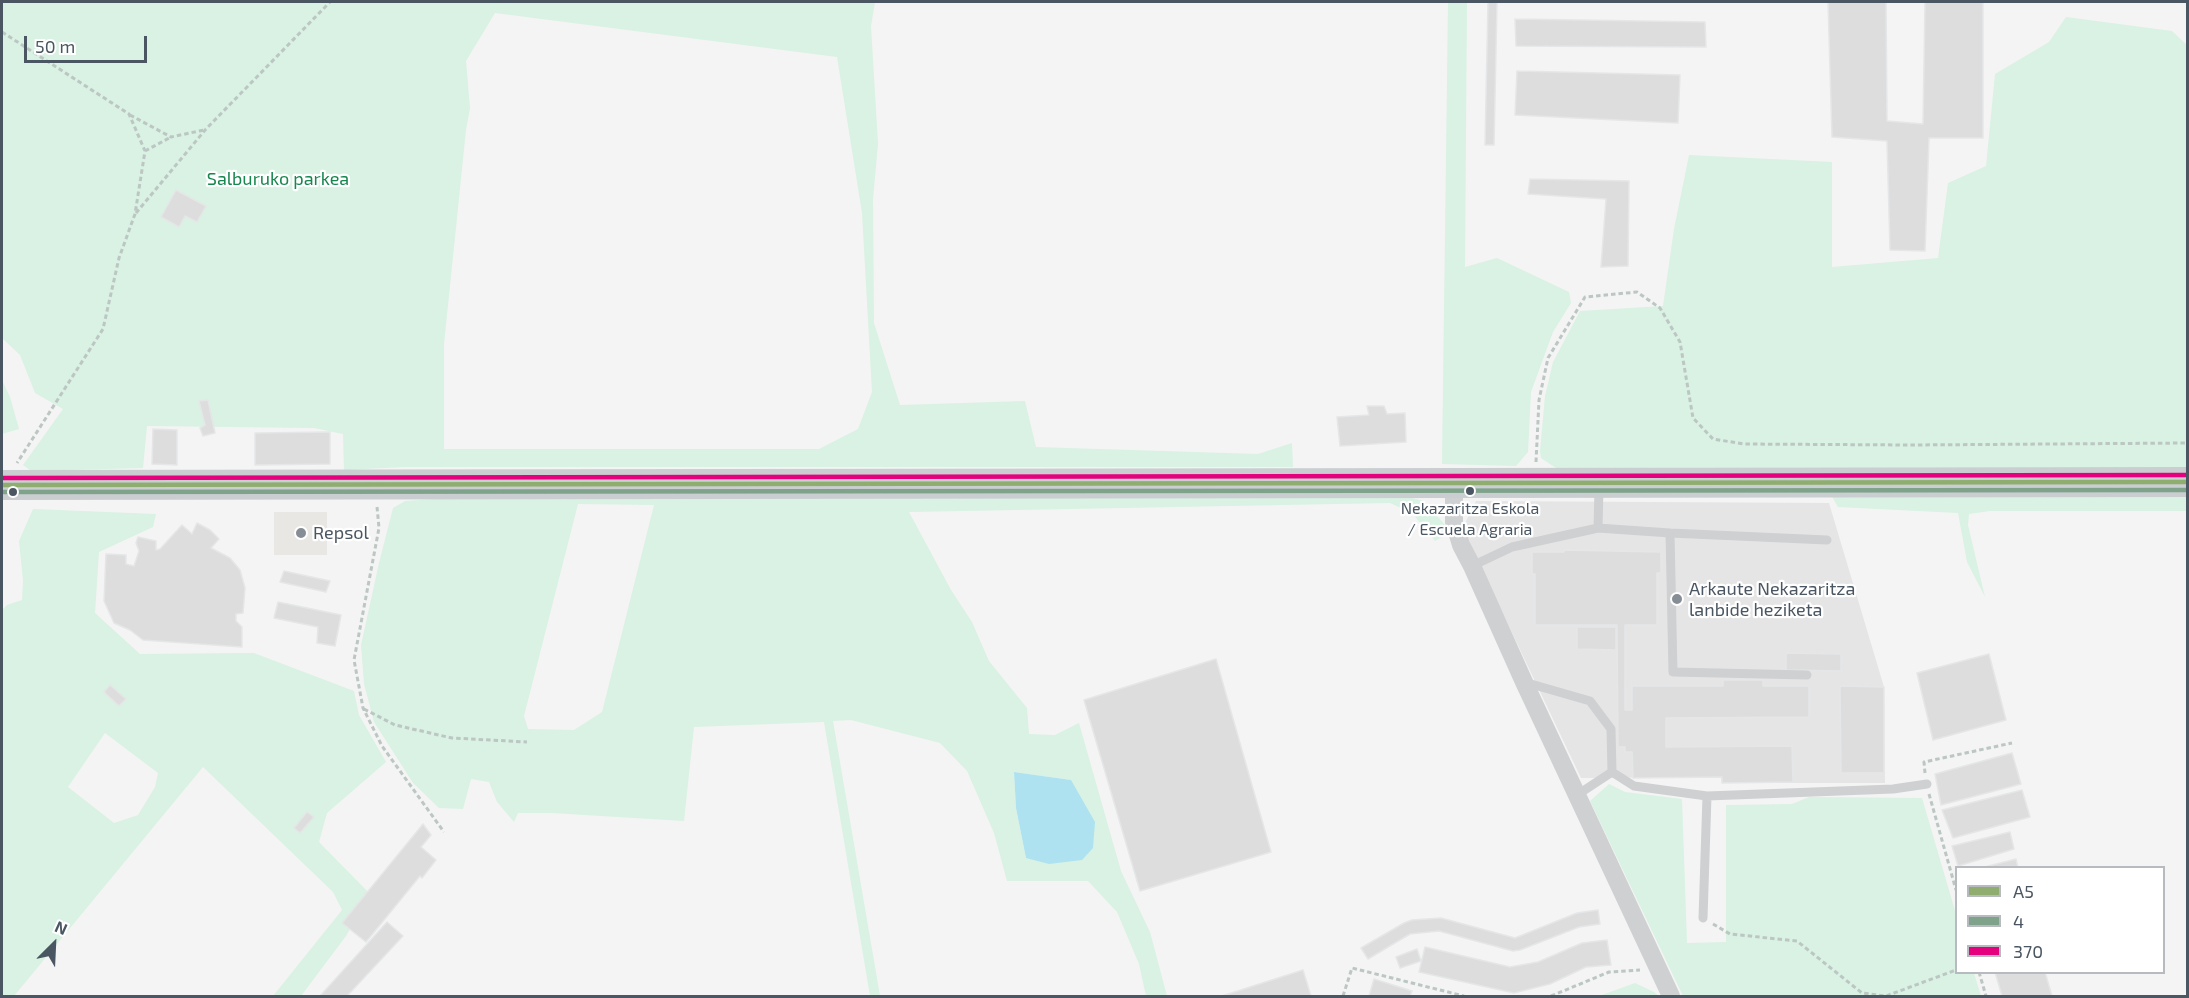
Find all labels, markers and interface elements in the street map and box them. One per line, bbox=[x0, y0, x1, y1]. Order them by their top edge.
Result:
scale bar bbox=[27, 24, 150, 62]
text: 50 m bbox=[35, 35, 75, 57]
park label: Salburuko parkea bbox=[207, 168, 349, 190]
marker: Nekazaritza Eskola / Escuela Agraria bbox=[1464, 485, 1476, 497]
unlabelled marker bbox=[7, 486, 19, 498]
place label: Nekazaritza Eskola / Escuela Agraria bbox=[1401, 499, 1539, 537]
place label: Repsol bbox=[313, 522, 369, 544]
marker: Repsol bbox=[294, 526, 308, 540]
place label: Arkaute Nekazaritza lanbide heziketa bbox=[1689, 578, 1855, 620]
marker: Arkaute Nekazaritza lanbide heziketa bbox=[1670, 592, 1684, 606]
legend bbox=[1955, 866, 2165, 974]
text: A5 bbox=[2013, 880, 2034, 902]
text: 4 bbox=[2013, 910, 2024, 932]
north arrow bbox=[24, 914, 84, 974]
text: N bbox=[52, 916, 71, 938]
text: 370 bbox=[2013, 940, 2043, 962]

